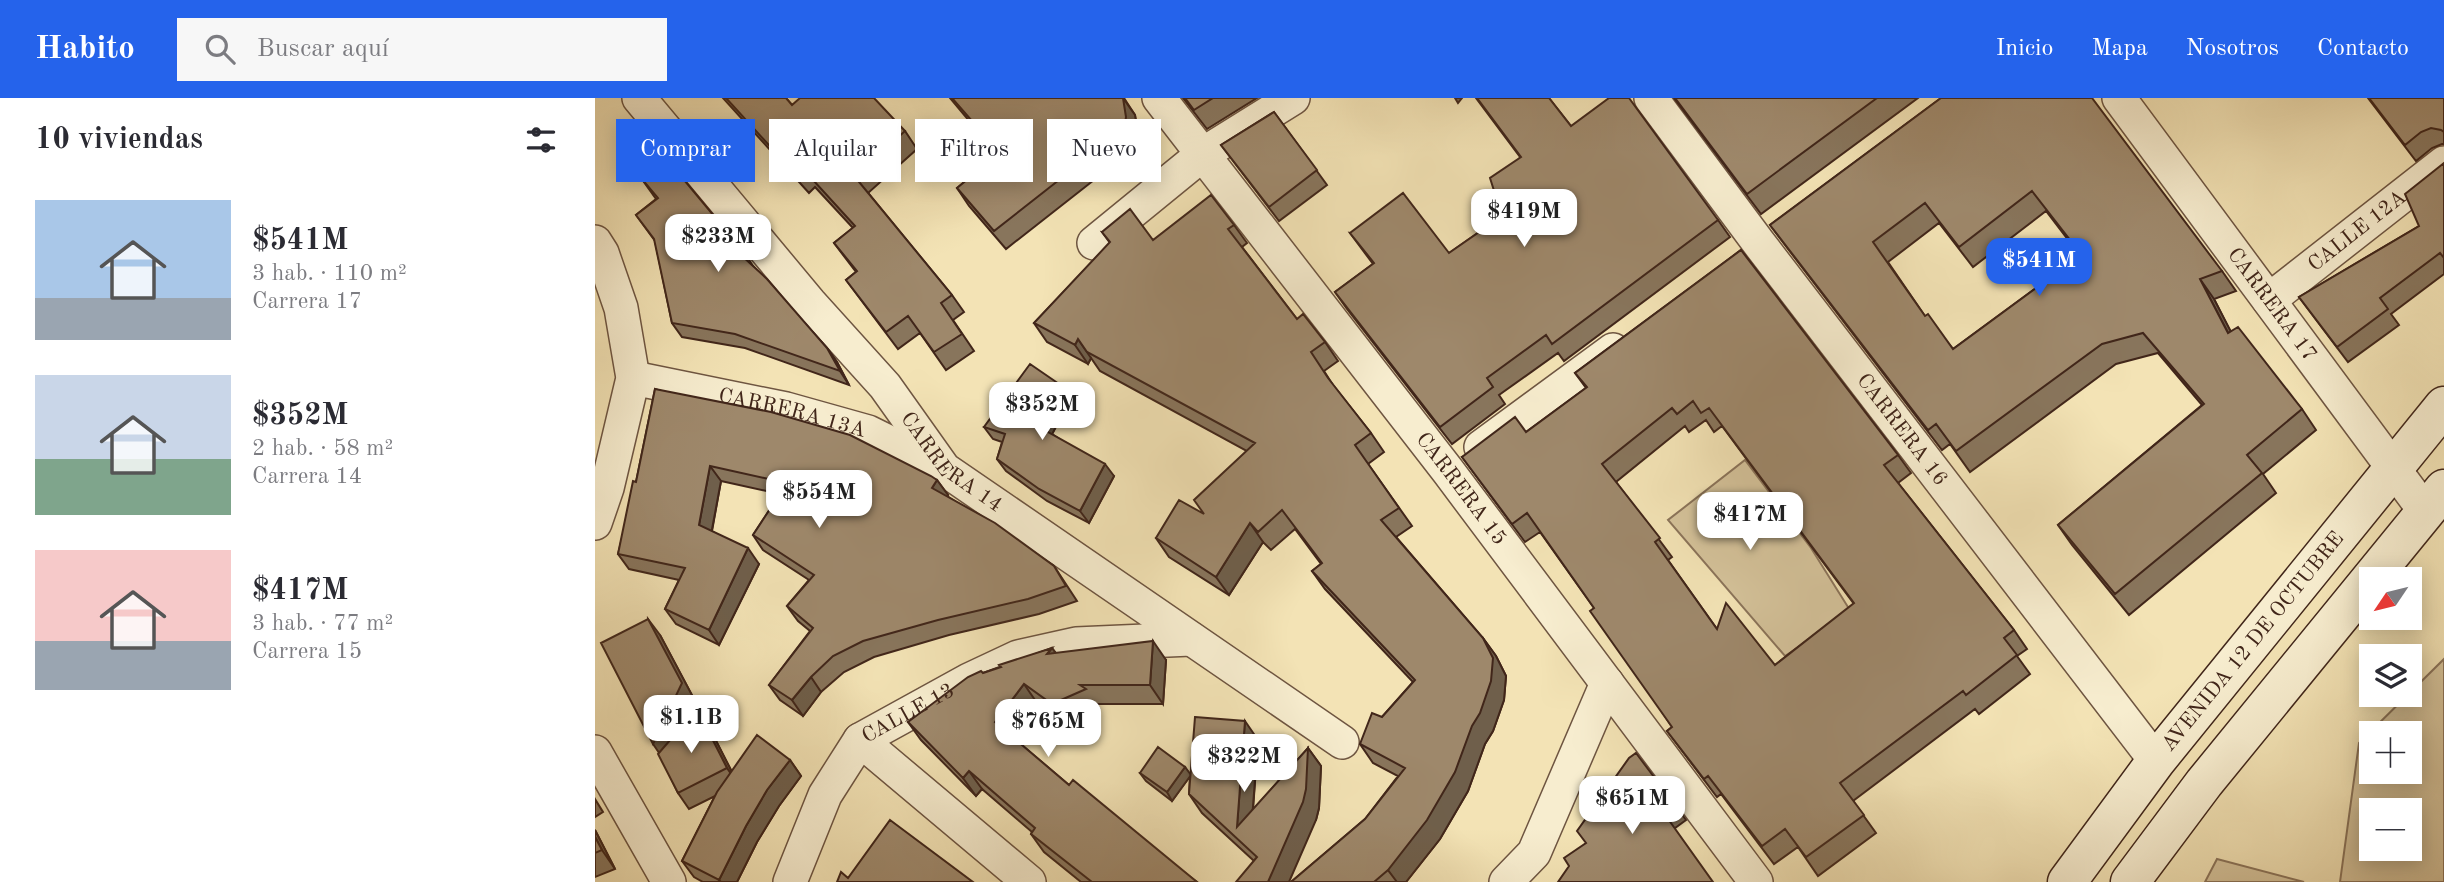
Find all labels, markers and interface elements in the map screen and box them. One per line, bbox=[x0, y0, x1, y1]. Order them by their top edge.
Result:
search box bbox=[177, 18, 667, 81]
icon: search bbox=[201, 30, 239, 68]
text: Habito bbox=[35, 33, 135, 66]
text: Buscar aquí bbox=[257, 36, 389, 62]
text: Inicio bbox=[1996, 37, 2054, 61]
text: Mapa bbox=[2092, 37, 2148, 61]
text: Nosotros bbox=[2186, 37, 2279, 61]
text: Contacto bbox=[2317, 37, 2409, 61]
chip: Comprar bbox=[616, 119, 755, 182]
chip: Alquilar bbox=[769, 119, 901, 182]
chip: Filtros bbox=[915, 119, 1033, 182]
chip: Nuevo bbox=[1047, 119, 1161, 182]
icon: filters bbox=[522, 121, 560, 159]
text: 10 viviendas bbox=[35, 125, 203, 155]
street label: CALLE 12A bbox=[2304, 186, 2410, 276]
pin: $419M bbox=[1475, 190, 1573, 249]
text: $419M bbox=[1487, 200, 1561, 223]
pin: $233M bbox=[669, 214, 767, 274]
text: $233M bbox=[681, 225, 755, 248]
text: $541M bbox=[252, 226, 348, 256]
icon: home bbox=[91, 228, 175, 312]
pin: $541M bbox=[1990, 238, 2088, 298]
street label: CARRERA 17 bbox=[2223, 244, 2321, 365]
text: $541M bbox=[2002, 249, 2076, 272]
text: 3 hab. · 110 m² bbox=[252, 262, 407, 285]
text: Carrera 17 bbox=[252, 290, 362, 313]
street label: CARRERA 16 bbox=[1853, 370, 1951, 490]
pin: $352M bbox=[993, 382, 1091, 442]
street label: CARRERA 13A bbox=[717, 385, 868, 441]
text: $352M bbox=[1005, 393, 1079, 416]
text: $352M bbox=[252, 401, 348, 431]
icon: home bbox=[91, 403, 175, 487]
street label: CARRERA 14 bbox=[897, 408, 1006, 516]
street label: CARRERA 15 bbox=[1412, 429, 1510, 549]
text: 2 hab. · 58 m² bbox=[252, 437, 393, 460]
text: Carrera 14 bbox=[252, 465, 362, 488]
pin: $554M bbox=[770, 470, 868, 530]
text: $554M bbox=[782, 481, 856, 504]
pin: $417M bbox=[1701, 492, 1799, 552]
text: $417M bbox=[1713, 503, 1787, 526]
street label: AVENIDA 12 DE OCTUBRE bbox=[2158, 528, 2348, 755]
north arrow bbox=[2359, 567, 2422, 630]
map controls bbox=[2359, 567, 2422, 861]
text: $417M bbox=[252, 576, 348, 606]
icon: home bbox=[91, 578, 175, 662]
text: 3 hab. · 77 m² bbox=[252, 612, 393, 635]
text: Carrera 15 bbox=[252, 640, 362, 663]
button: layers bbox=[2359, 644, 2422, 707]
street label: CALLE 13 bbox=[858, 680, 958, 747]
pin: $1.1B bbox=[642, 696, 740, 755]
pin: $765M bbox=[999, 700, 1097, 759]
text: $1.1B bbox=[660, 706, 722, 729]
text: $765M bbox=[1011, 710, 1085, 733]
button: + bbox=[2359, 721, 2422, 784]
pin: $322M bbox=[1195, 734, 1293, 794]
text: $322M bbox=[1207, 745, 1281, 768]
pin: $651M bbox=[1583, 776, 1681, 836]
text: $651M bbox=[1595, 787, 1669, 810]
button: − bbox=[2359, 798, 2422, 861]

